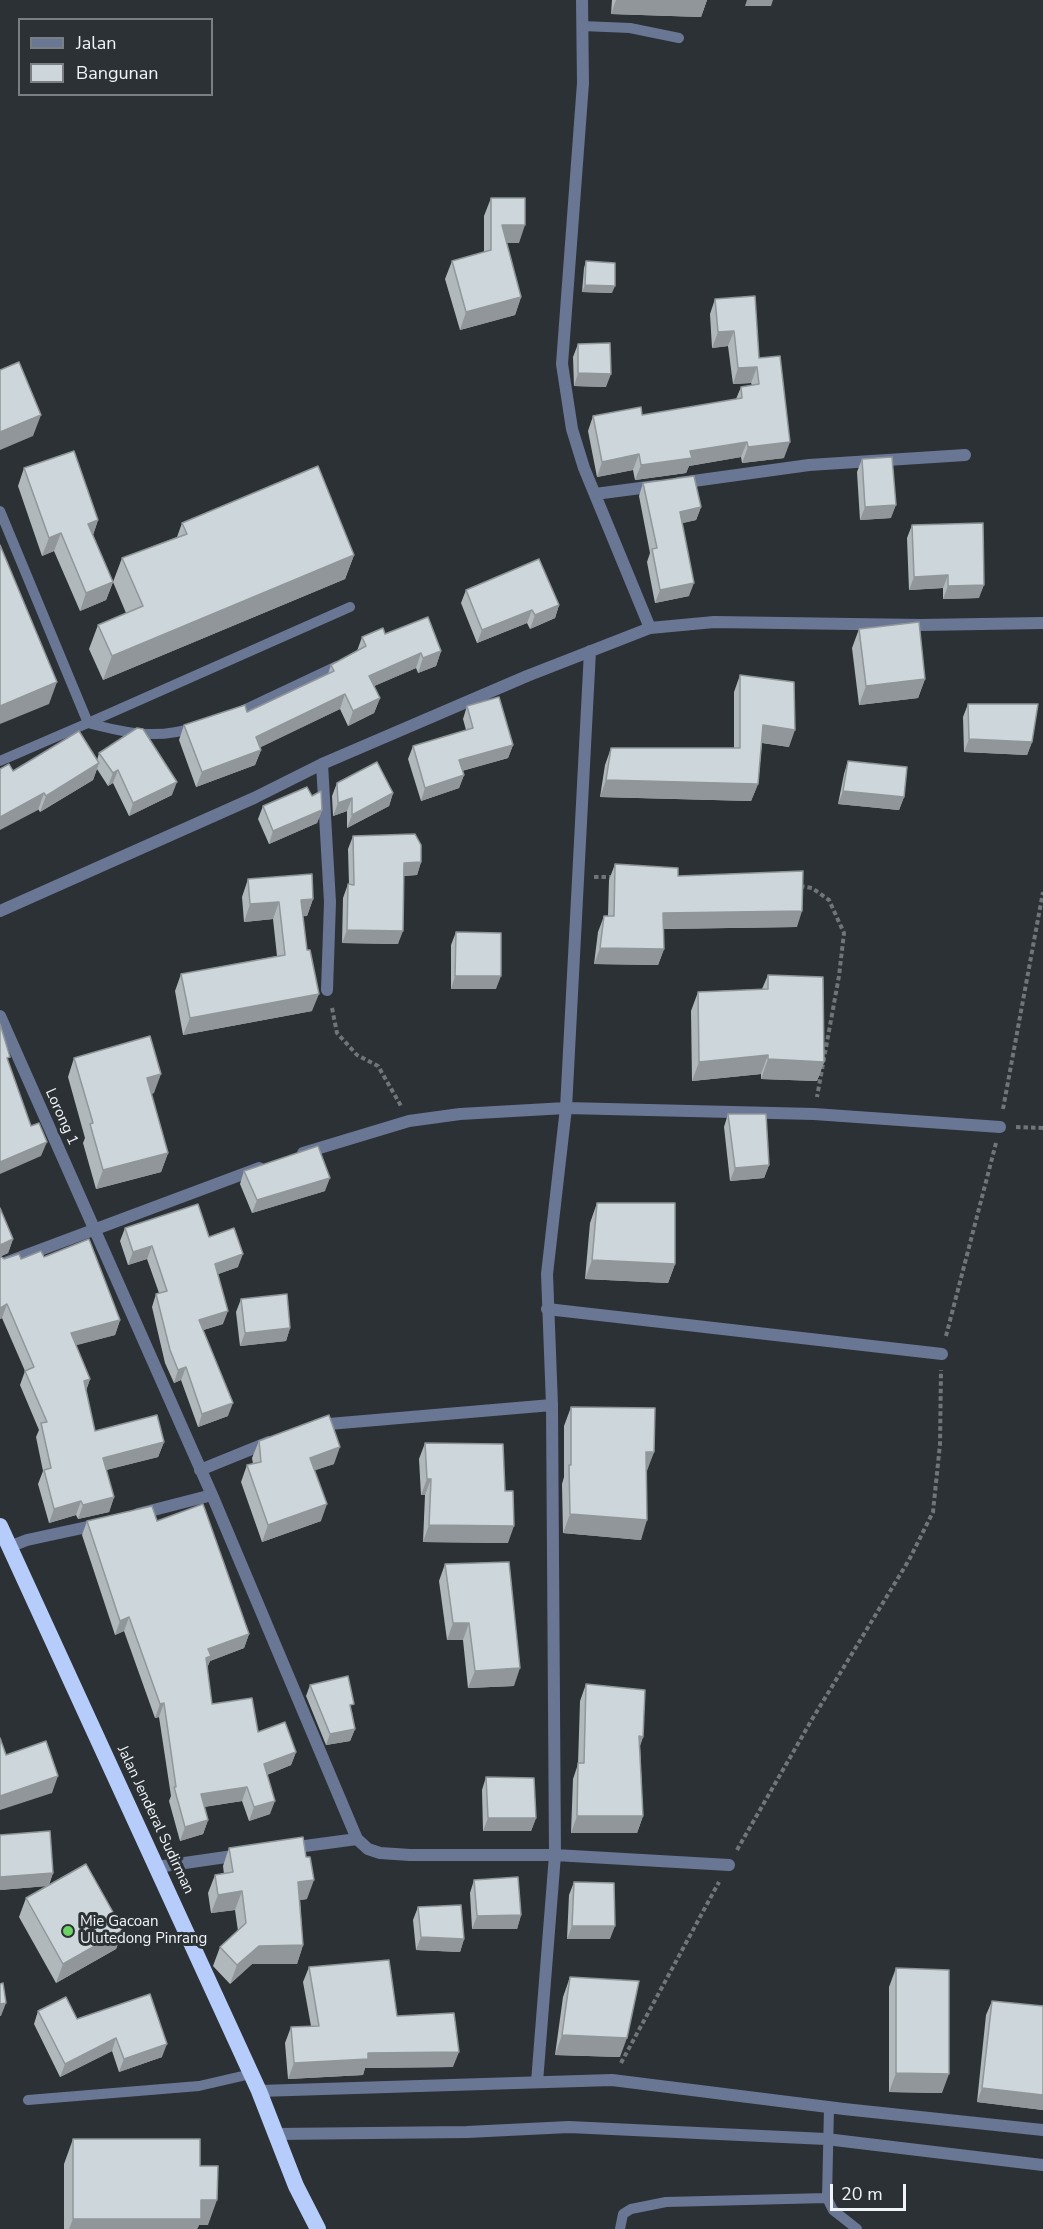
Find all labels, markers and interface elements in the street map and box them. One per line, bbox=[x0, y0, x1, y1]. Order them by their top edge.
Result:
legend bbox=[18, 18, 213, 96]
text: Jalan bbox=[76, 31, 116, 55]
text: Bangunan bbox=[76, 61, 159, 85]
street label: Lorong 1 bbox=[41, 1086, 81, 1148]
street label: Jalan Jenderal Sudirman bbox=[113, 1743, 197, 1897]
place label: Mie Gacoan Ulutedong Pinrang bbox=[80, 1913, 207, 1948]
marker: Mie Gacoan Ulutedong Pinrang bbox=[61, 1924, 75, 1938]
scale bar bbox=[833, 2172, 910, 2210]
text: 20 m bbox=[841, 2182, 883, 2206]

